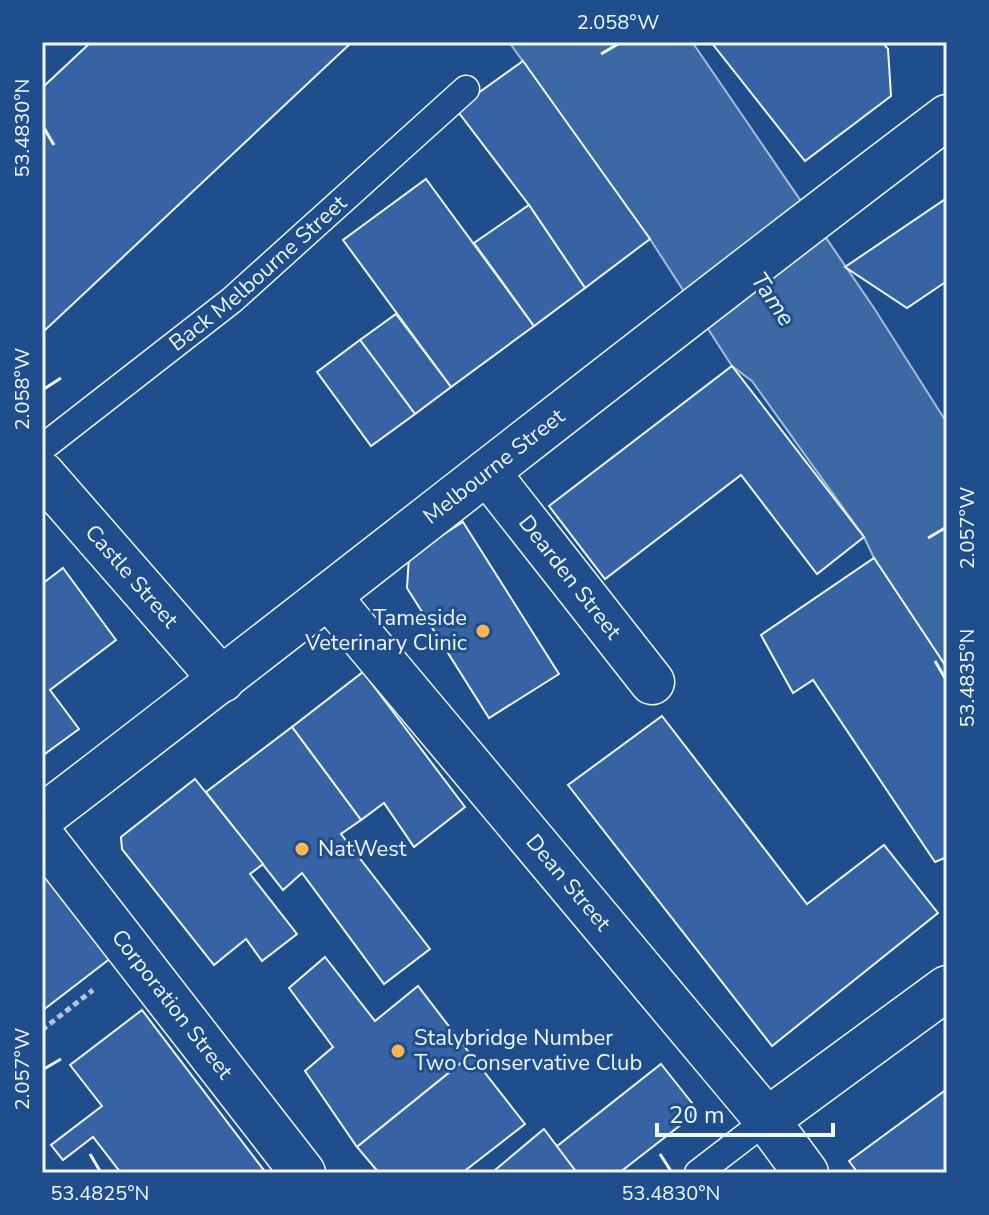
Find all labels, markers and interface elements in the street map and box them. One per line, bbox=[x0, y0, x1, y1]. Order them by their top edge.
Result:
text: 2.058°W bbox=[577, 9, 659, 36]
text: 53.4830°N bbox=[9, 79, 36, 177]
street label: Back Melbourne Street bbox=[163, 188, 354, 358]
water label: Tame bbox=[743, 266, 803, 332]
text: 2.058°W bbox=[9, 348, 36, 430]
street label: Melbourne Street bbox=[417, 401, 571, 531]
text: 2.057°W bbox=[954, 487, 981, 569]
street label: Dearden Street bbox=[512, 509, 628, 646]
street label: Castle Street bbox=[78, 518, 185, 635]
place label: Tameside Veterinary Clinic bbox=[304, 603, 467, 658]
marker: Tameside Veterinary Clinic bbox=[474, 622, 492, 640]
text: 53.4835°N bbox=[954, 629, 981, 727]
street label: Dean Street bbox=[519, 828, 618, 938]
place label: NatWest bbox=[318, 834, 407, 864]
marker: NatWest bbox=[293, 840, 311, 858]
street label: Corporation Street bbox=[104, 923, 240, 1086]
place label: Stalybridge Number Two Conservative Club bbox=[414, 1023, 642, 1078]
text: 2.057°W bbox=[9, 1028, 36, 1110]
marker: Stalybridge Number Two Conservative Club bbox=[389, 1042, 407, 1060]
scale bar bbox=[657, 1087, 833, 1137]
text: 20 m bbox=[669, 1099, 725, 1131]
text: 53.4825°N bbox=[51, 1180, 149, 1207]
text: 53.4830°N bbox=[622, 1180, 720, 1207]

